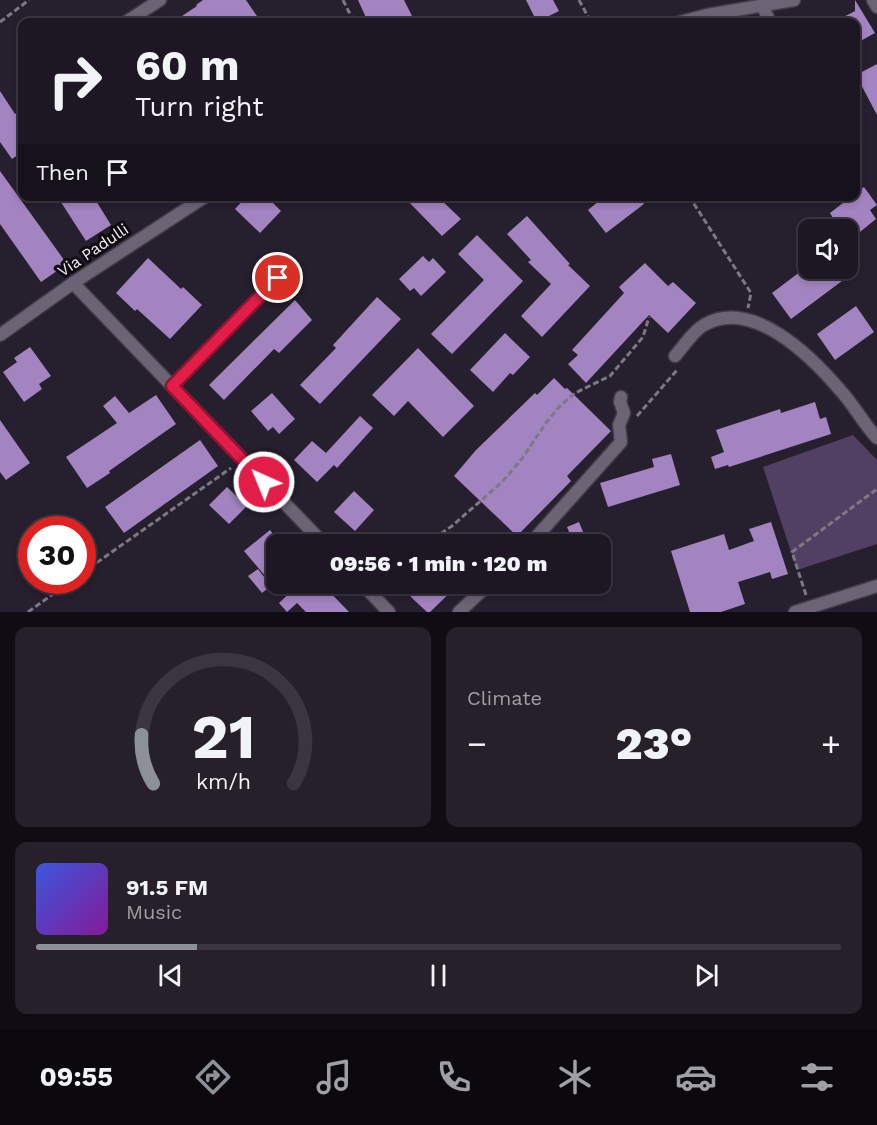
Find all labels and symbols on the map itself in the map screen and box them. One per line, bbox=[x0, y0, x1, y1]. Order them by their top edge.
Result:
street label: Via Padulli bbox=[54, 219, 132, 281]
pin bbox=[252, 252, 303, 303]
position arrow bbox=[232, 450, 296, 514]
speed limit sign: 30 bbox=[18, 516, 96, 594]

